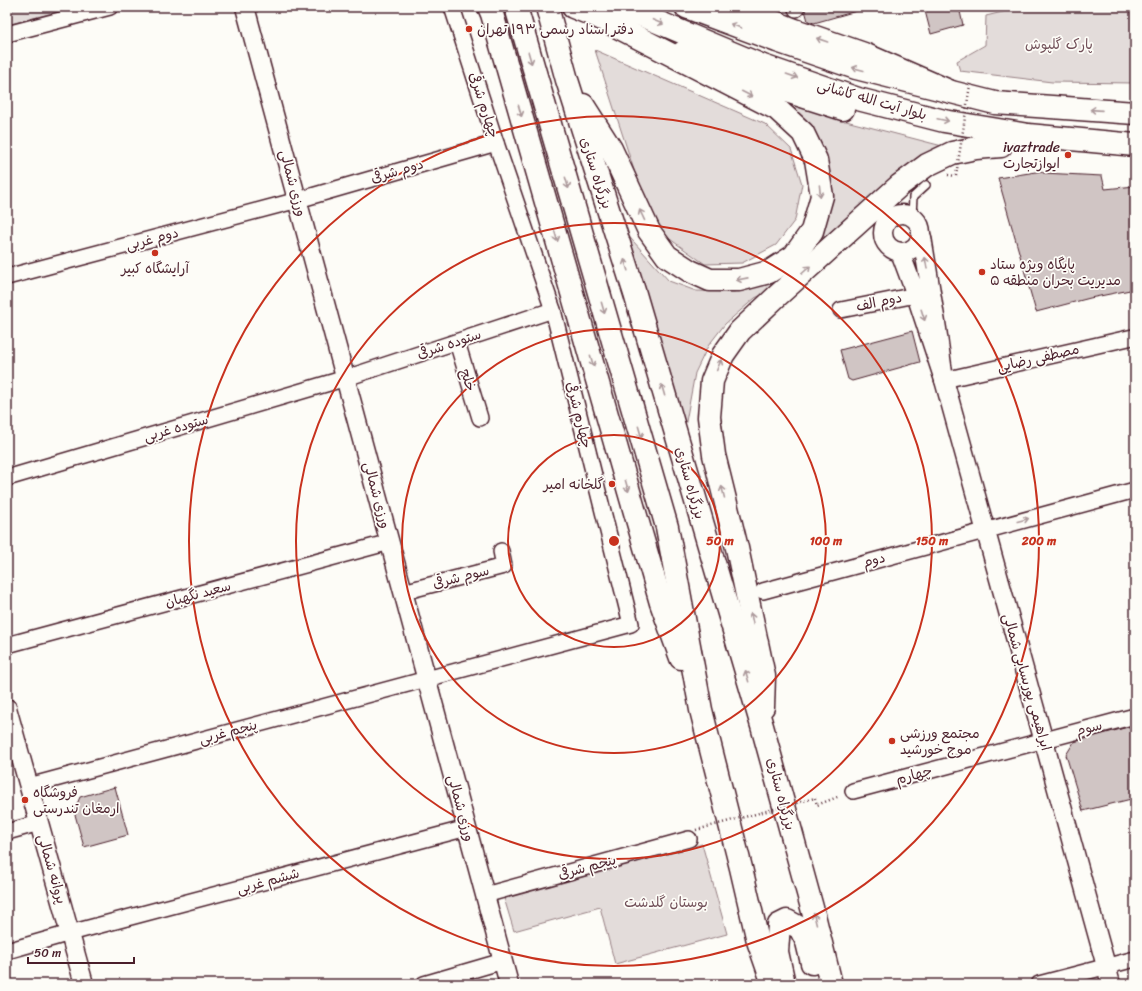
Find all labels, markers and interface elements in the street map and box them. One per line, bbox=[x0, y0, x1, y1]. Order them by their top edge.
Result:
place label: دفتر اسناد رسمی ۱۹۳ تهران bbox=[477, 17, 634, 42]
one-way arrow bbox=[652, 19, 664, 26]
one-way arrow bbox=[730, 21, 742, 29]
marker: دفتر اسناد رسمی ۱۹۳ تهران bbox=[464, 24, 474, 34]
park label: پارک گلپوش bbox=[1025, 32, 1093, 57]
one-way arrow bbox=[817, 35, 829, 43]
one-way arrow bbox=[527, 51, 534, 64]
one-way arrow bbox=[852, 65, 865, 72]
street label: چهارم شرقی bbox=[462, 69, 506, 141]
street label: بلوار آیت الله کاشانی bbox=[814, 72, 930, 128]
one-way arrow bbox=[785, 73, 798, 80]
one-way arrow bbox=[741, 91, 753, 98]
one-way arrow bbox=[517, 105, 524, 118]
one-way arrow bbox=[1090, 107, 1103, 114]
one-way arrow bbox=[937, 117, 950, 125]
street label: بزرگراه ستاری bbox=[573, 134, 619, 212]
place label: ivaztrade ایوازتجارت bbox=[1003, 135, 1060, 176]
street label: ورزی شمالی bbox=[272, 147, 314, 219]
marker: ivaztrade ایوازتجارت bbox=[1063, 150, 1073, 160]
street label: دوم شرقی bbox=[368, 152, 426, 190]
one-way arrow bbox=[563, 176, 571, 189]
one-way arrow bbox=[817, 184, 824, 197]
one-way arrow bbox=[638, 210, 645, 222]
street label: دوم غربی bbox=[123, 220, 181, 258]
one-way arrow bbox=[553, 230, 560, 243]
marker: آرایشگاه کبیر bbox=[150, 248, 160, 258]
place label: پایگاه ویژه ستاد مدیریت بحران منطقه ۵ bbox=[990, 252, 1121, 293]
place label: آرایشگاه کبیر bbox=[120, 256, 189, 281]
one-way arrow bbox=[922, 257, 930, 270]
one-way arrow bbox=[622, 259, 629, 272]
one-way arrow bbox=[801, 265, 811, 275]
marker: پایگاه ویژه ستاد مدیریت بحران منطقه ۵ bbox=[977, 267, 987, 277]
one-way arrow bbox=[736, 275, 749, 283]
street label: دوم الف bbox=[854, 285, 904, 319]
one-way arrow bbox=[600, 301, 607, 314]
one-way arrow bbox=[920, 309, 927, 322]
street label: ستوده شرقی bbox=[414, 322, 484, 366]
street label: مصطفی رضایی bbox=[994, 336, 1082, 380]
one-way arrow bbox=[589, 355, 596, 368]
one-way arrow bbox=[716, 359, 723, 371]
street label: خلج bbox=[453, 365, 483, 395]
street label: چهارم شرقی bbox=[559, 379, 599, 451]
one-way arrow bbox=[659, 383, 666, 396]
street label: ستوده غربی bbox=[141, 407, 211, 449]
one-way arrow bbox=[637, 426, 644, 439]
street label: بزرگراه ستاری bbox=[668, 444, 712, 522]
street label: ورزی شمالی bbox=[356, 459, 398, 531]
place label: گلخانه امیر bbox=[542, 472, 604, 497]
marker: گلخانه امیر bbox=[607, 479, 617, 489]
one-way arrow bbox=[624, 479, 632, 492]
one-way arrow bbox=[719, 486, 726, 499]
one-way arrow bbox=[1016, 516, 1029, 523]
text: 50 m bbox=[706, 530, 734, 552]
text: 100 m bbox=[810, 530, 843, 552]
text: 150 m bbox=[916, 530, 949, 552]
text: 200 m bbox=[1021, 530, 1057, 552]
centre of rings bbox=[607, 534, 621, 548]
street label: دوم bbox=[860, 545, 888, 575]
street label: سوم شرقی bbox=[430, 558, 492, 596]
street label: سعید نگهبان bbox=[162, 573, 234, 615]
street label: ابراهیمی پوربسابی شمالی bbox=[995, 610, 1059, 754]
one-way arrow bbox=[747, 613, 755, 626]
one-way arrow bbox=[743, 669, 750, 682]
street label: پنجم غربی bbox=[196, 712, 260, 752]
street label: سوم bbox=[1073, 712, 1105, 744]
place label: مجتمع ورزشی موج خورشید bbox=[900, 721, 980, 762]
marker: مجتمع ورزشی موج خورشید bbox=[887, 736, 897, 746]
street label: بزرگراه ستاری bbox=[759, 755, 803, 833]
street label: چهارم bbox=[893, 758, 935, 792]
street label: ورزی شمالی bbox=[440, 772, 482, 844]
place label: فروشگاه ارمغان تندرستی bbox=[33, 780, 119, 821]
marker: فروشگاه ارمغان تندرستی bbox=[20, 795, 30, 805]
street label: پروانه شمالی bbox=[30, 831, 74, 907]
street label: پنجم شرقی bbox=[555, 847, 619, 887]
street label: ششم غربی bbox=[234, 861, 302, 901]
park label: بوستان گلدشت bbox=[624, 890, 708, 915]
one-way arrow bbox=[811, 913, 818, 926]
scale bar bbox=[28, 939, 134, 965]
text: 50 m bbox=[34, 942, 61, 964]

